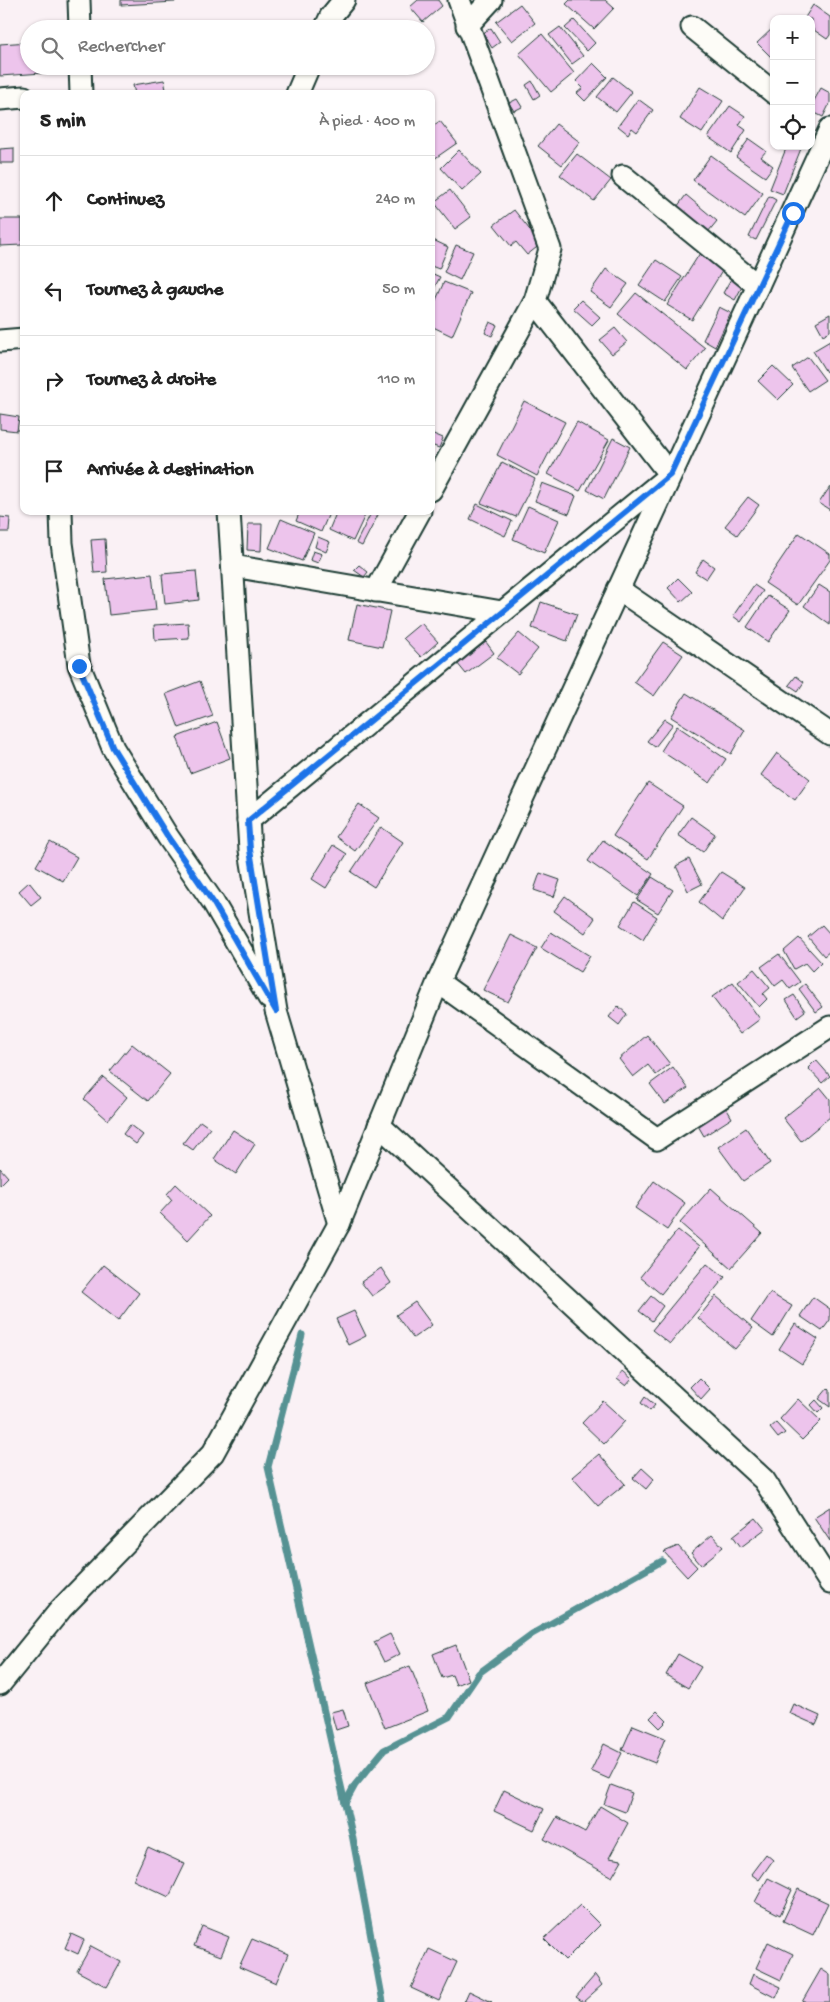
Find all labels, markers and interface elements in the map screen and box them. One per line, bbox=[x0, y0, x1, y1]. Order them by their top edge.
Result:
map controls bbox=[770, 15, 815, 150]
button: + bbox=[770, 15, 815, 60]
search box bbox=[20, 20, 435, 75]
icon: search bbox=[38, 34, 66, 62]
text: Rechercher bbox=[78, 36, 164, 59]
button: − bbox=[770, 60, 815, 105]
button: locate bbox=[770, 105, 815, 150]
text: 5 min bbox=[40, 110, 85, 135]
text: À pied · 400 m bbox=[319, 113, 415, 132]
icon: ahead bbox=[40, 187, 68, 215]
text: Continuez bbox=[87, 189, 164, 212]
text: 240 m bbox=[375, 191, 415, 210]
route start bbox=[782, 202, 805, 225]
icon: left bbox=[40, 277, 68, 305]
text: Tournez à gauche bbox=[87, 279, 223, 302]
text: 50 m bbox=[382, 281, 415, 300]
icon: right bbox=[40, 367, 68, 395]
text: Tournez à droite bbox=[87, 369, 216, 392]
text: 110 m bbox=[378, 371, 415, 390]
icon: arrive bbox=[40, 457, 68, 485]
text: Arrivée à destination bbox=[87, 459, 253, 482]
route end bbox=[68, 655, 91, 678]

